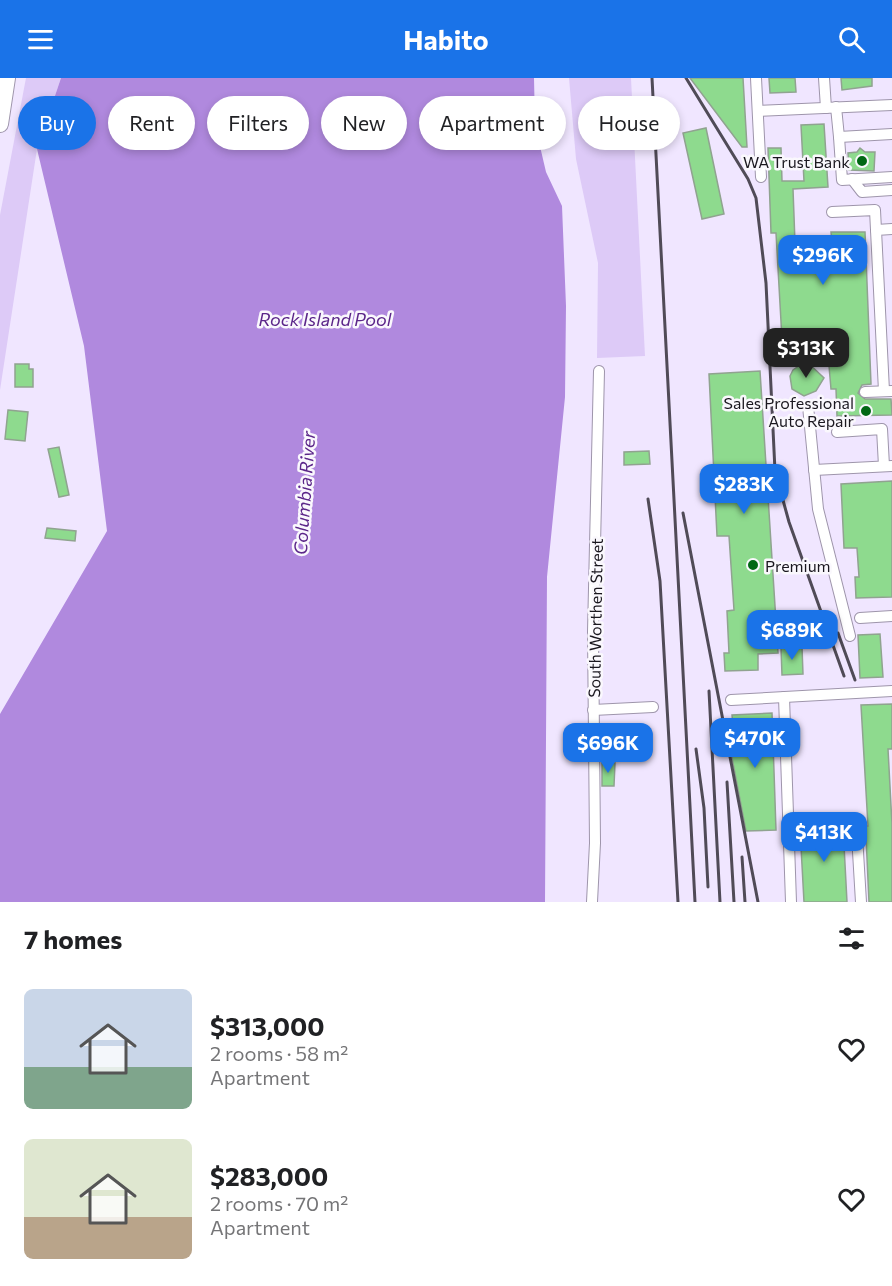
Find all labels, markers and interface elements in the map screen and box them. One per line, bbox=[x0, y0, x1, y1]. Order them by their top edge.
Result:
icon: menu bbox=[24, 23, 57, 56]
text: Habito bbox=[403, 23, 489, 56]
icon: search bbox=[835, 23, 868, 56]
chip: Buy bbox=[18, 96, 96, 150]
chip: Rent bbox=[108, 96, 195, 150]
chip: Filters bbox=[207, 96, 309, 150]
chip: New bbox=[321, 96, 407, 150]
chip: Apartment bbox=[419, 96, 566, 150]
chip: House bbox=[578, 96, 680, 150]
place label: WA Trust Bank bbox=[743, 152, 850, 171]
marker: WA Trust Bank bbox=[855, 154, 869, 168]
pin: $296K bbox=[781, 235, 865, 286]
text: $296K bbox=[792, 242, 854, 266]
water label: Rock Island Pool bbox=[259, 308, 392, 330]
pin: $313K bbox=[764, 328, 848, 379]
text: $313K bbox=[777, 335, 835, 359]
place label: Sales Professional Auto Repair bbox=[724, 393, 855, 430]
marker: Sales Professional Auto Repair bbox=[859, 404, 873, 418]
water label: Columbia River bbox=[289, 430, 319, 556]
pin: $283K bbox=[702, 464, 786, 515]
text: $283K bbox=[714, 471, 774, 495]
street label: South Worthen Street bbox=[584, 538, 606, 698]
place label: Premium bbox=[765, 556, 831, 575]
marker: Premium bbox=[746, 558, 760, 572]
pin: $689K bbox=[750, 610, 834, 661]
text: $689K bbox=[761, 617, 823, 641]
pin: $470K bbox=[713, 718, 797, 769]
pin: $696K bbox=[566, 723, 650, 774]
text: $470K bbox=[724, 725, 786, 749]
text: $696K bbox=[577, 730, 639, 754]
pin: $413K bbox=[782, 812, 866, 863]
text: $413K bbox=[795, 819, 853, 843]
icon: filters bbox=[835, 922, 868, 955]
text: 7 homes bbox=[24, 923, 122, 954]
text: $313,000 bbox=[210, 1010, 325, 1041]
icon: home bbox=[72, 1013, 144, 1085]
icon: heart bbox=[835, 1033, 868, 1066]
text: 2 rooms · 58 m² bbox=[210, 1041, 348, 1065]
text: Apartment bbox=[210, 1065, 310, 1089]
text: $283,000 bbox=[210, 1160, 328, 1191]
icon: home bbox=[72, 1163, 144, 1235]
icon: heart bbox=[835, 1183, 868, 1216]
text: 2 rooms · 70 m² bbox=[210, 1191, 348, 1215]
text: Apartment bbox=[210, 1215, 310, 1239]

